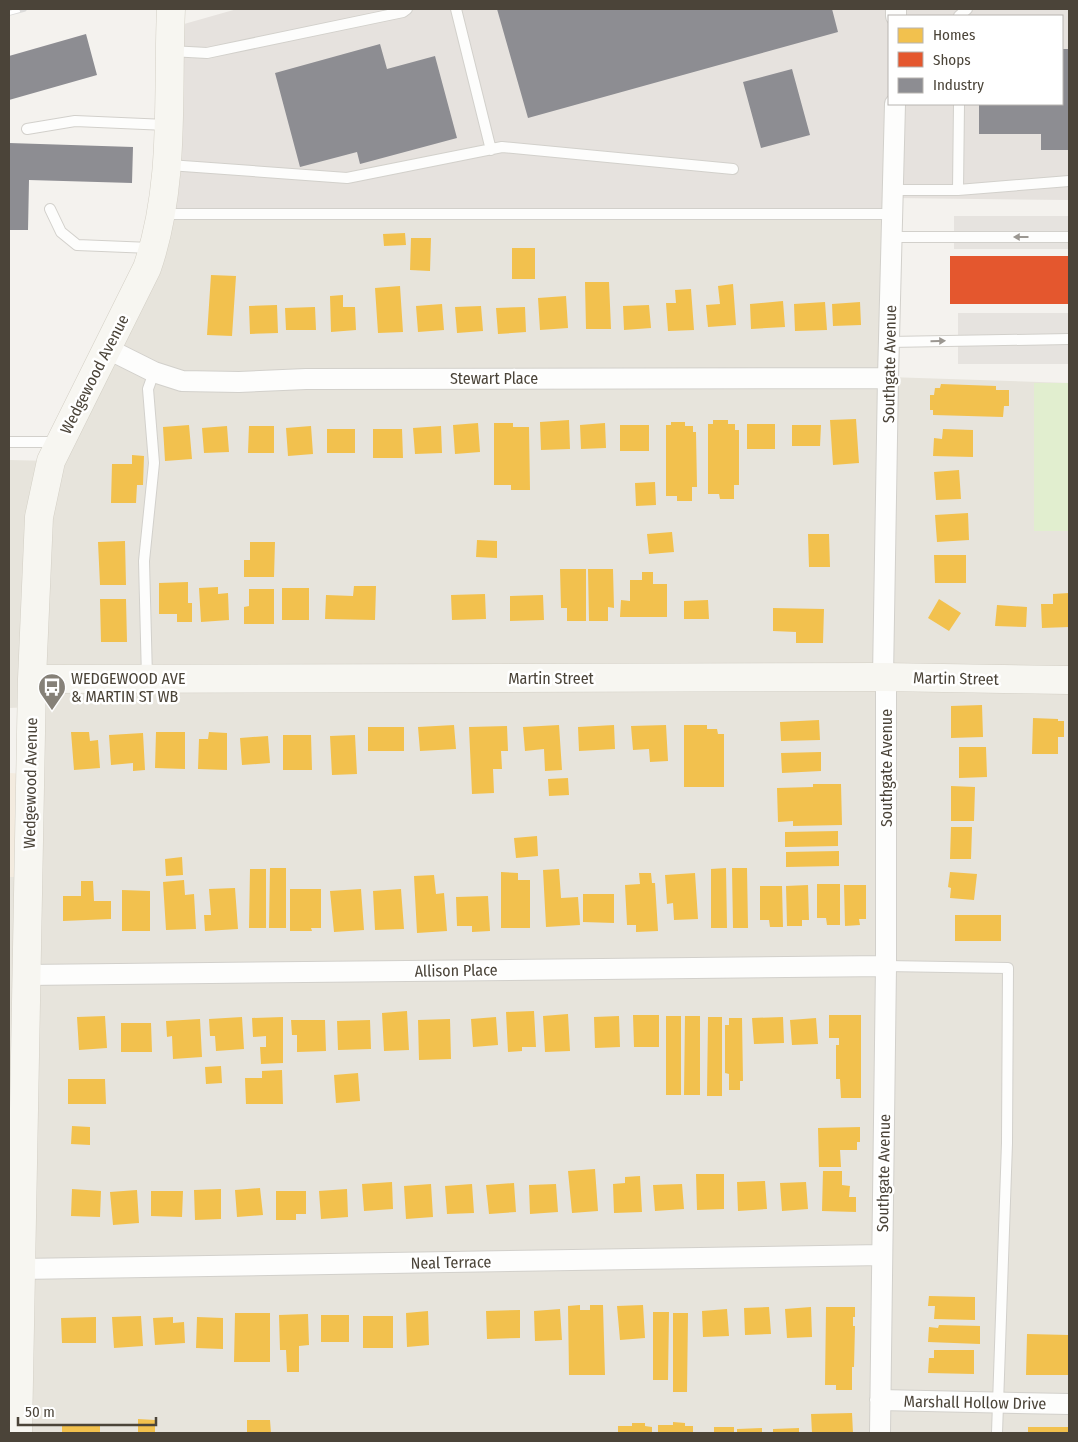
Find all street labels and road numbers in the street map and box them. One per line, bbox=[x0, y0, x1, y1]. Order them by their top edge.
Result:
street label: Southgate Avenue bbox=[879, 305, 900, 423]
street label: Wedgewood Avenue bbox=[56, 311, 133, 437]
street label: Stewart Place bbox=[450, 369, 538, 388]
street label: Martin Street bbox=[913, 668, 1000, 689]
street label: Martin Street bbox=[508, 669, 595, 688]
street label: Southgate Avenue bbox=[877, 709, 896, 827]
street label: Wedgewood Avenue bbox=[20, 717, 41, 849]
street label: Allison Place bbox=[414, 960, 498, 981]
street label: Southgate Avenue bbox=[873, 1114, 894, 1232]
street label: Neal Terrace bbox=[411, 1252, 492, 1273]
street label: Marshall Hollow Drive bbox=[903, 1392, 1047, 1413]

